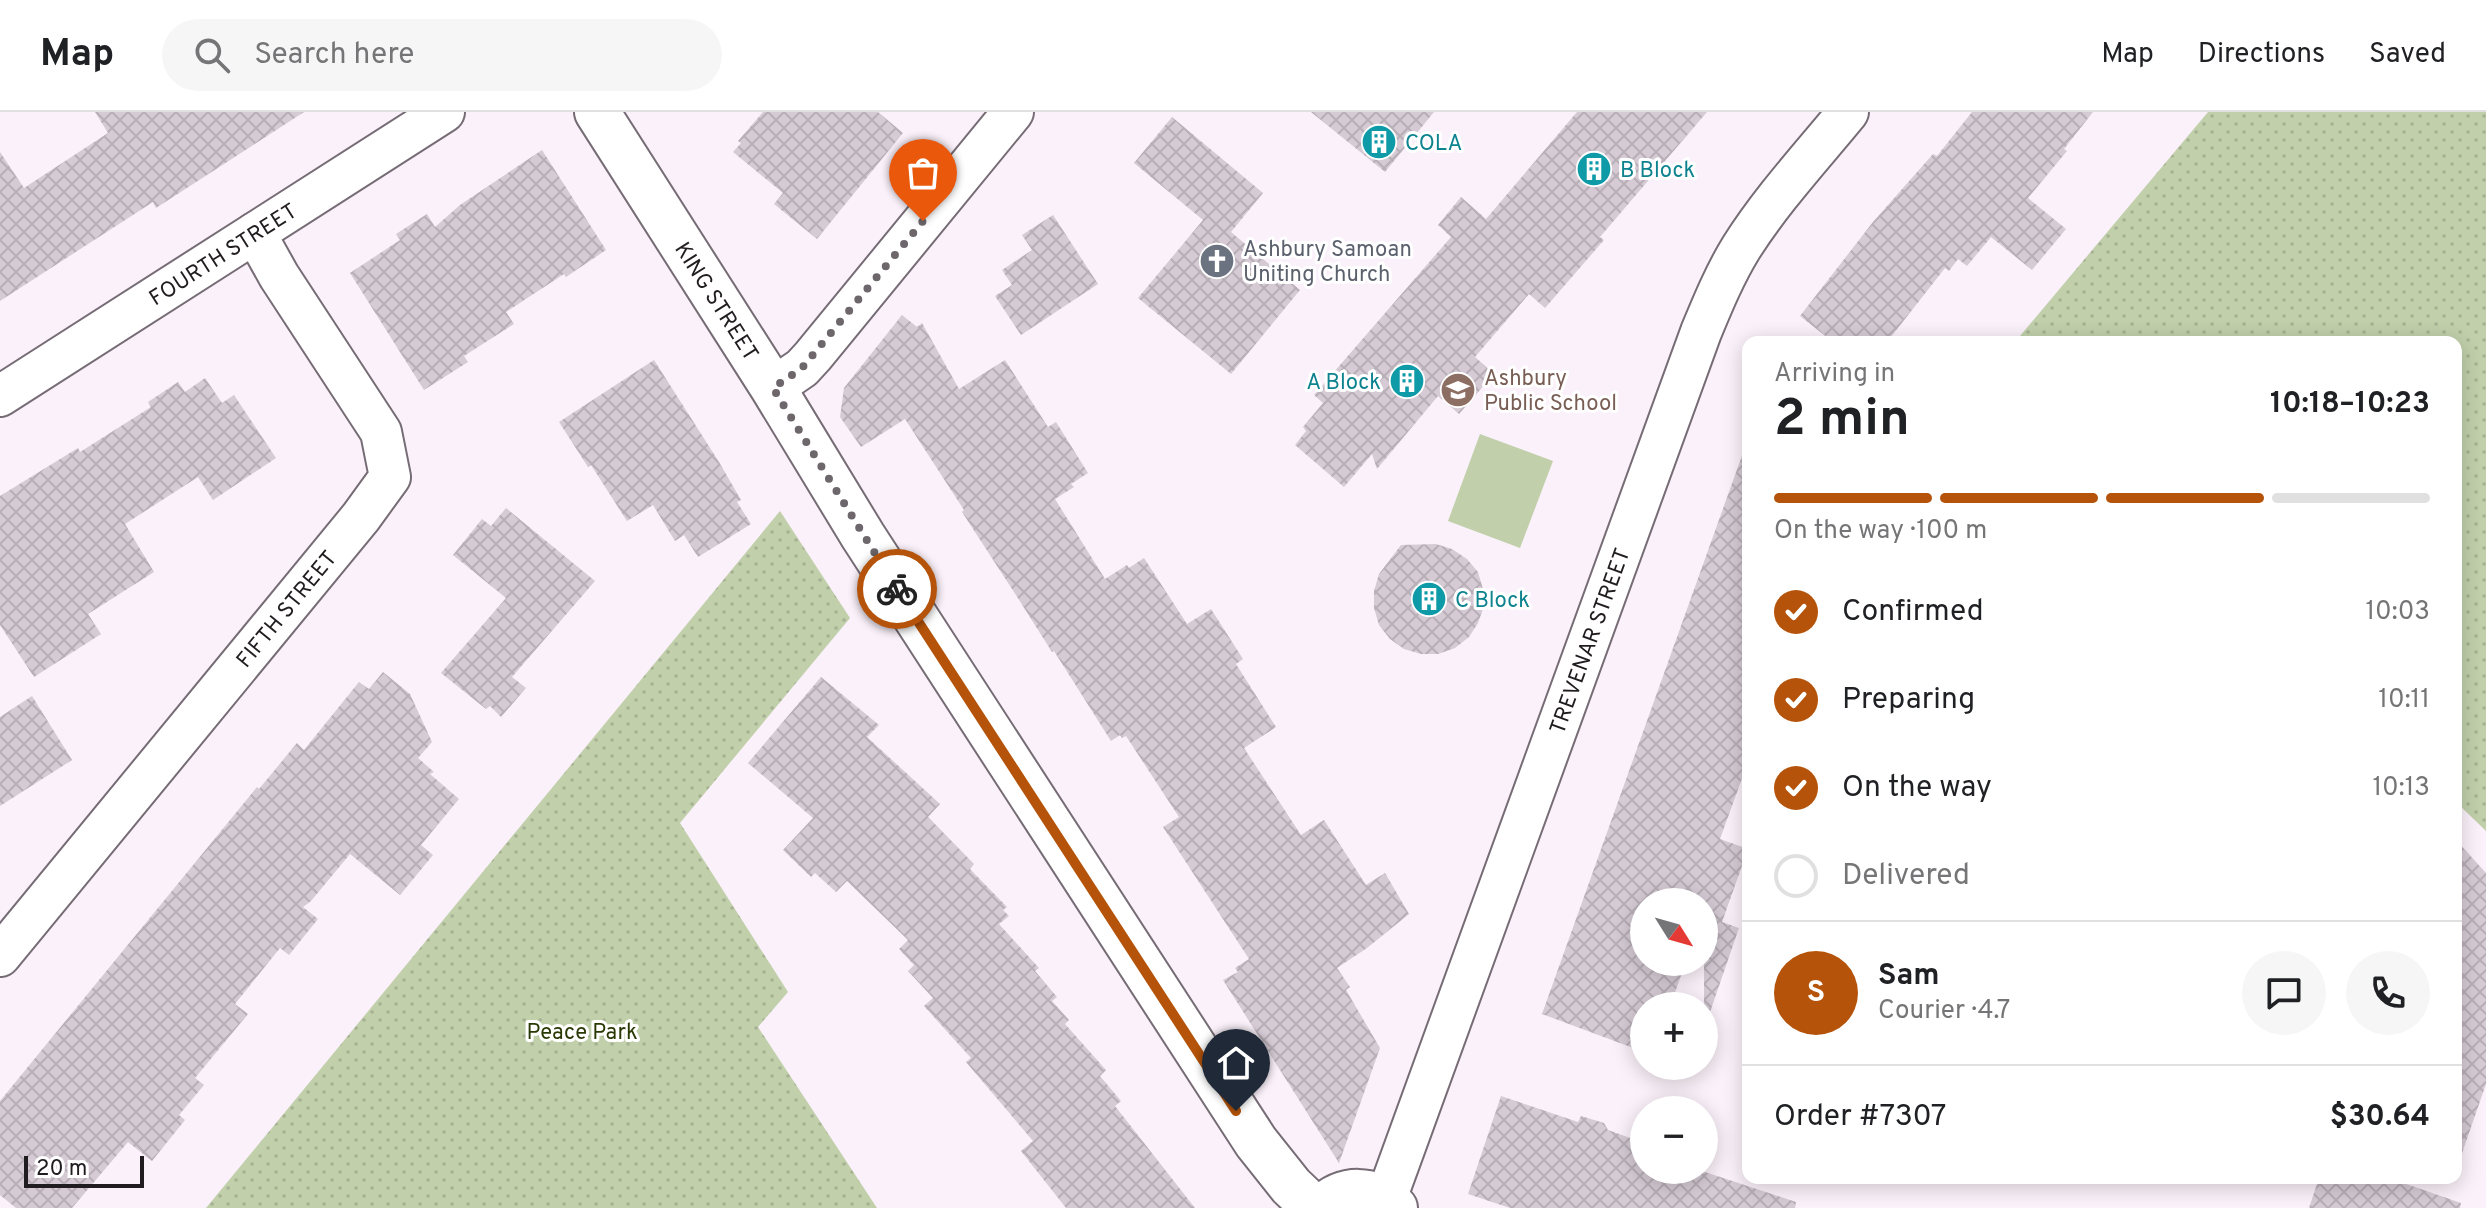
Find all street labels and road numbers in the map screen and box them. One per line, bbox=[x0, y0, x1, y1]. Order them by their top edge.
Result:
street label: FOURTH STREET bbox=[145, 199, 303, 313]
street label: KING STREET bbox=[667, 238, 763, 367]
street label: TREVENAR STREET bbox=[1545, 545, 1637, 738]
street label: FIFTH STREET bbox=[232, 546, 344, 674]

